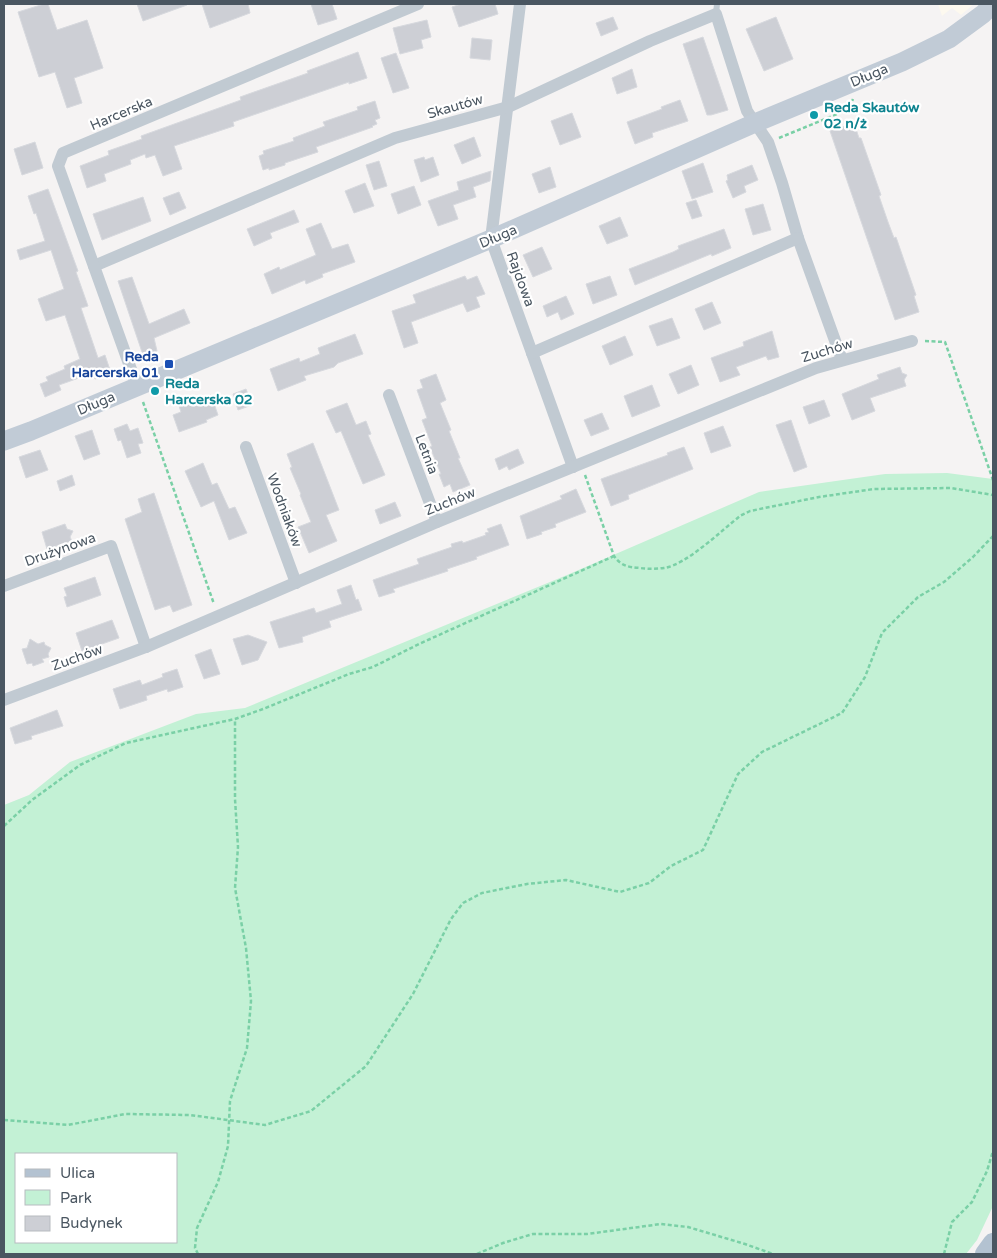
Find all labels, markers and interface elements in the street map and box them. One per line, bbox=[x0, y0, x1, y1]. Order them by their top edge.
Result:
street label: Długa bbox=[848, 60, 891, 91]
street label: Skautów bbox=[425, 90, 485, 123]
street label: Harcerska bbox=[87, 93, 155, 134]
place label: Reda Skautów 02 n/ż bbox=[824, 99, 919, 132]
marker: Reda Skautów 02 n/ż bbox=[808, 109, 820, 121]
street label: Długa bbox=[477, 221, 520, 252]
street label: Rajdowa bbox=[503, 249, 538, 309]
street label: Zuchów bbox=[799, 335, 855, 366]
place label: Reda Harcerska 01 bbox=[71, 348, 159, 381]
marker: Reda Harcerska 01 bbox=[163, 358, 175, 370]
place label: Reda Harcerska 02 bbox=[165, 375, 253, 408]
marker: Reda Harcerska 02 bbox=[149, 385, 161, 397]
street label: Długa bbox=[75, 388, 118, 419]
street label: Letnia bbox=[411, 432, 442, 476]
street label: Wodniaków bbox=[263, 471, 306, 550]
street label: Zuchów bbox=[422, 484, 478, 519]
street label: Drużynowa bbox=[22, 529, 98, 570]
street label: Zuchów bbox=[49, 640, 105, 675]
legend bbox=[15, 1153, 178, 1243]
text: Ulica bbox=[60, 1164, 95, 1182]
text: Park bbox=[60, 1189, 92, 1207]
text: Budynek bbox=[60, 1214, 123, 1232]

